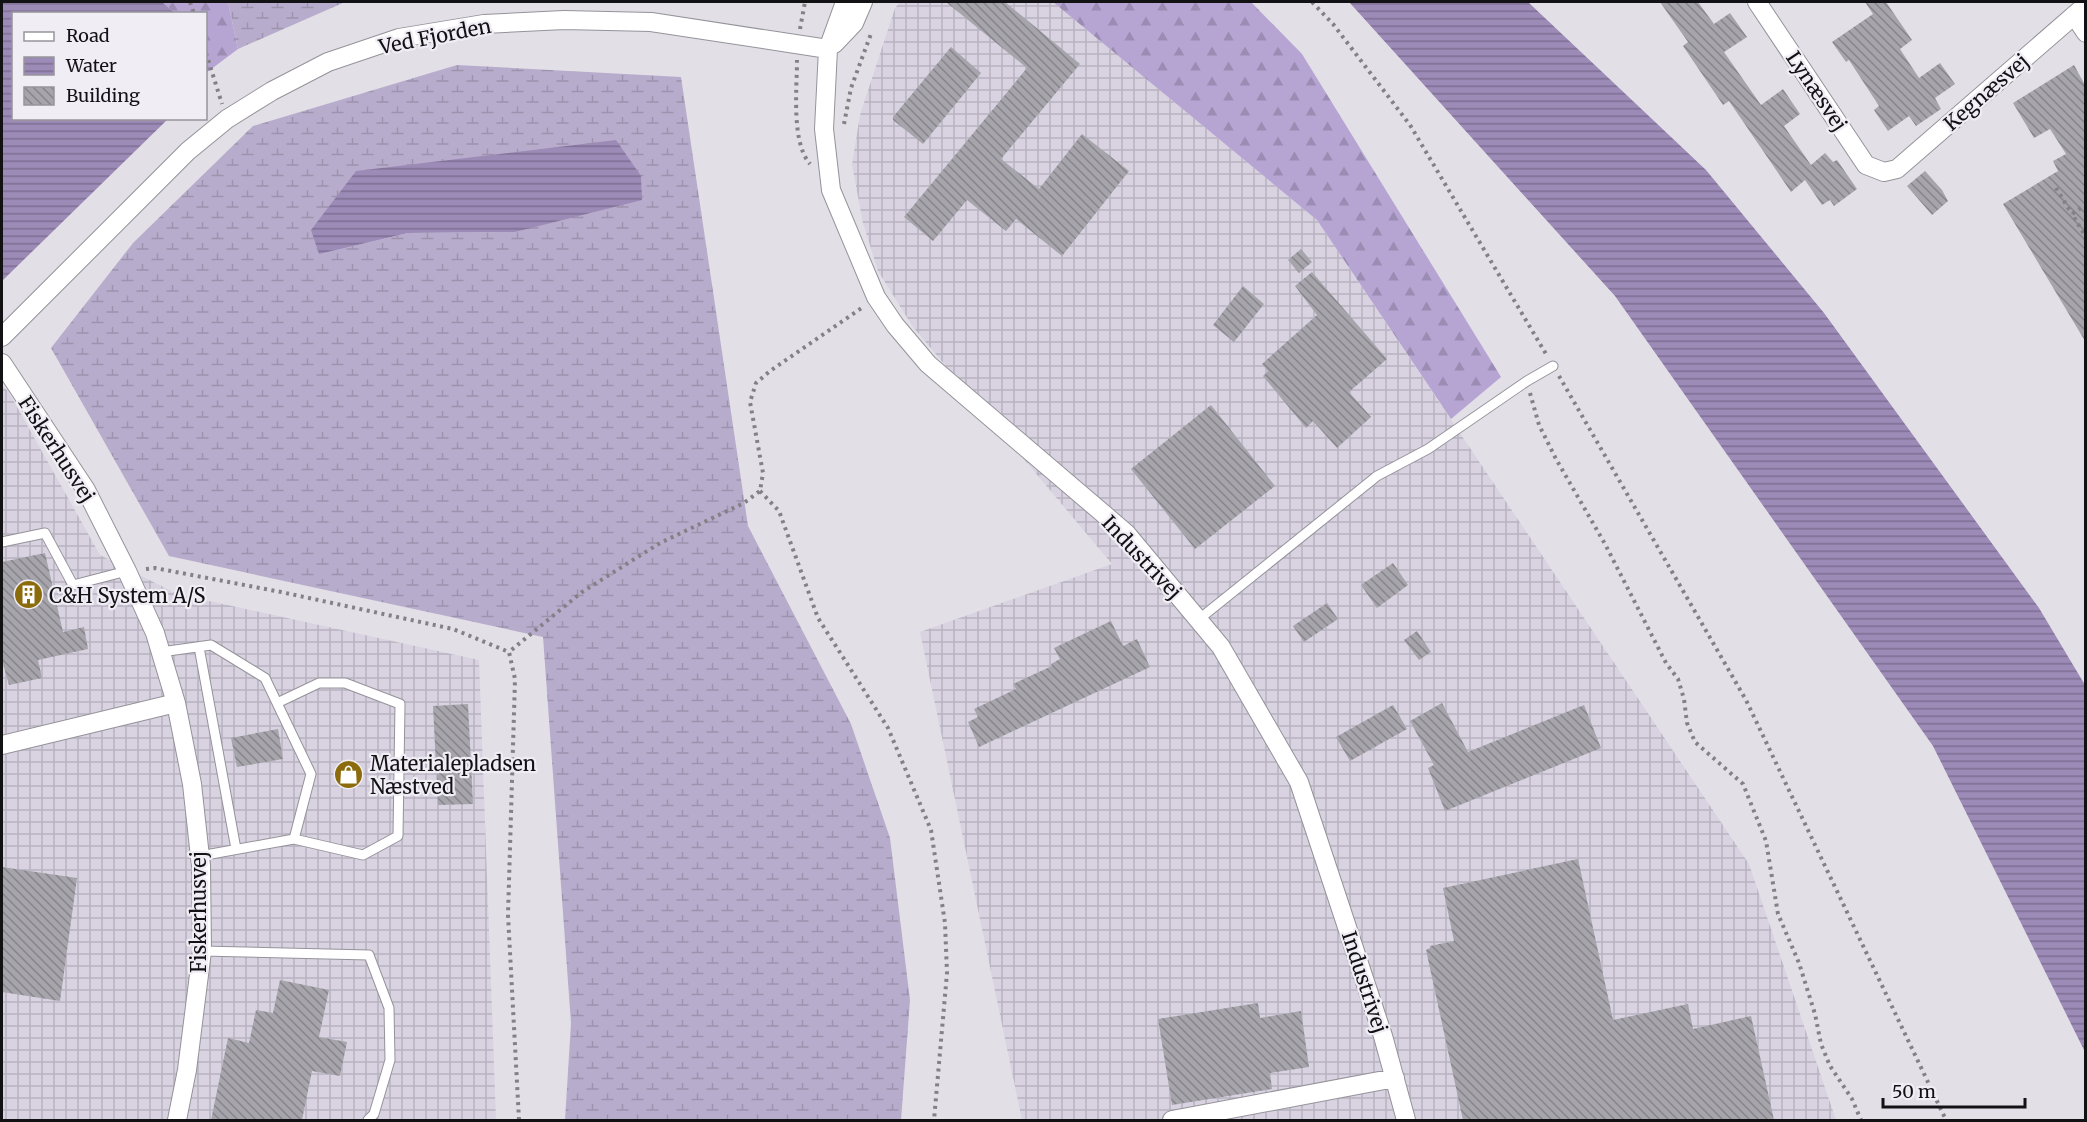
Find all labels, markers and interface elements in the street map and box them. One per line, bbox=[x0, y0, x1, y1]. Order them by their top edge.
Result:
legend bbox=[12, 12, 207, 120]
street label: Ved Fjorden bbox=[376, 13, 493, 59]
text: Road bbox=[66, 24, 110, 47]
street label: Lynæsvej bbox=[1781, 46, 1853, 136]
street label: Kegnæsvej bbox=[1938, 48, 2034, 136]
text: Water bbox=[65, 54, 117, 77]
text: Building bbox=[66, 84, 140, 107]
street label: Fiskerhusvej bbox=[13, 391, 101, 507]
street label: Industrivej bbox=[1097, 510, 1187, 604]
building icon: C&H System A/S bbox=[12, 579, 44, 611]
place label: C&H System A/S bbox=[49, 583, 206, 608]
place label: Materialepladsen Næstved bbox=[370, 751, 536, 799]
shop icon: Materialepladsen Næstved bbox=[333, 759, 365, 791]
street label: Fiskerhusvej bbox=[186, 851, 211, 973]
street label: Industrivej bbox=[1337, 928, 1393, 1036]
scale bar bbox=[1883, 1071, 2026, 1109]
text: 50 m bbox=[1892, 1080, 1936, 1103]

